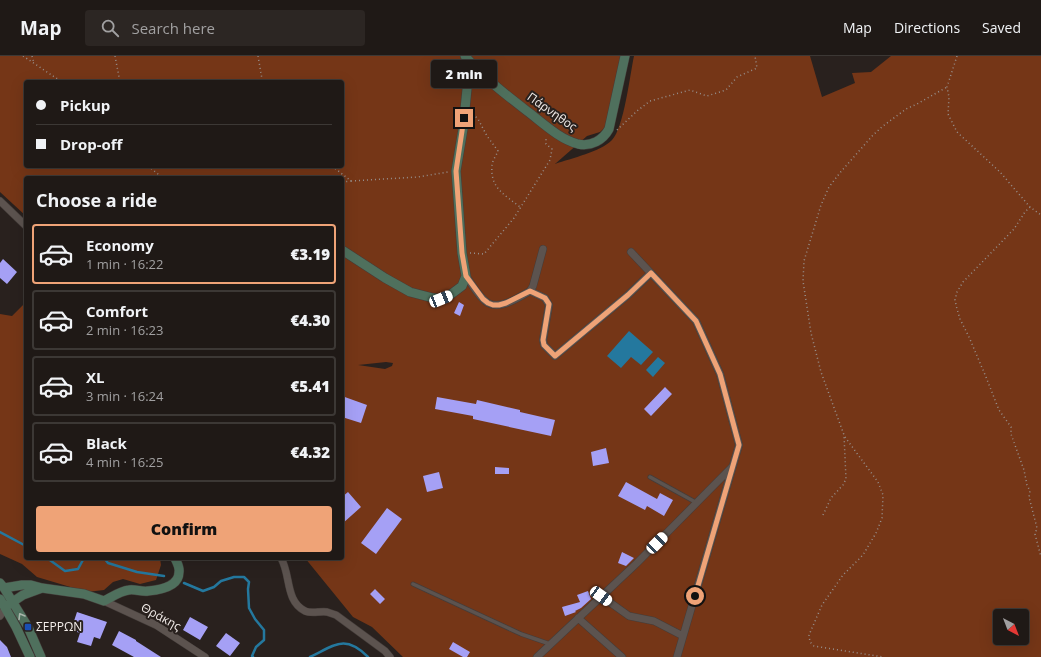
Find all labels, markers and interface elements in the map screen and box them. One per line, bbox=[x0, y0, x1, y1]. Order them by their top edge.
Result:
search box bbox=[85, 10, 365, 46]
text: Map bbox=[20, 15, 61, 41]
icon: search bbox=[99, 17, 121, 39]
text: Search here bbox=[131, 18, 215, 38]
text: Map bbox=[843, 18, 872, 37]
text: Directions bbox=[894, 18, 960, 37]
text: Saved bbox=[982, 18, 1021, 37]
callout: 2 min bbox=[431, 60, 497, 88]
text: 2 min bbox=[446, 65, 482, 83]
street label: Πάρνηθος bbox=[524, 88, 581, 135]
text: Pickup bbox=[60, 95, 110, 115]
route end bbox=[455, 109, 473, 127]
text: Drop-off bbox=[60, 134, 122, 154]
text: Choose a ride bbox=[36, 188, 157, 212]
text: Economy bbox=[86, 235, 154, 255]
icon: car bbox=[38, 236, 74, 272]
text: €3.19 bbox=[291, 244, 330, 264]
text: 1 min · 16:22 bbox=[86, 255, 163, 273]
car bbox=[428, 289, 454, 309]
text: Comfort bbox=[86, 301, 148, 321]
icon: car bbox=[38, 302, 74, 338]
text: €4.30 bbox=[291, 310, 330, 330]
text: 2 min · 16:23 bbox=[86, 321, 163, 339]
text: XL bbox=[86, 367, 104, 387]
icon: car bbox=[38, 368, 74, 404]
text: €5.41 bbox=[291, 376, 330, 396]
text: 3 min · 16:24 bbox=[86, 387, 163, 405]
text: Black bbox=[86, 433, 127, 453]
icon: car bbox=[38, 434, 74, 470]
text: €4.32 bbox=[291, 442, 330, 462]
text: 4 min · 16:25 bbox=[86, 453, 163, 471]
button: Confirm bbox=[36, 506, 332, 552]
car bbox=[644, 530, 670, 556]
car bbox=[588, 584, 614, 608]
route start bbox=[686, 587, 704, 605]
street label: Θράκης bbox=[138, 599, 184, 635]
north arrow bbox=[993, 609, 1029, 645]
map controls bbox=[993, 609, 1029, 645]
one-way arrow bbox=[19, 613, 26, 620]
place label: ΣΕΡΡΩΝ bbox=[36, 618, 82, 635]
marker: ΣΕΡΡΩΝ bbox=[23, 622, 33, 632]

